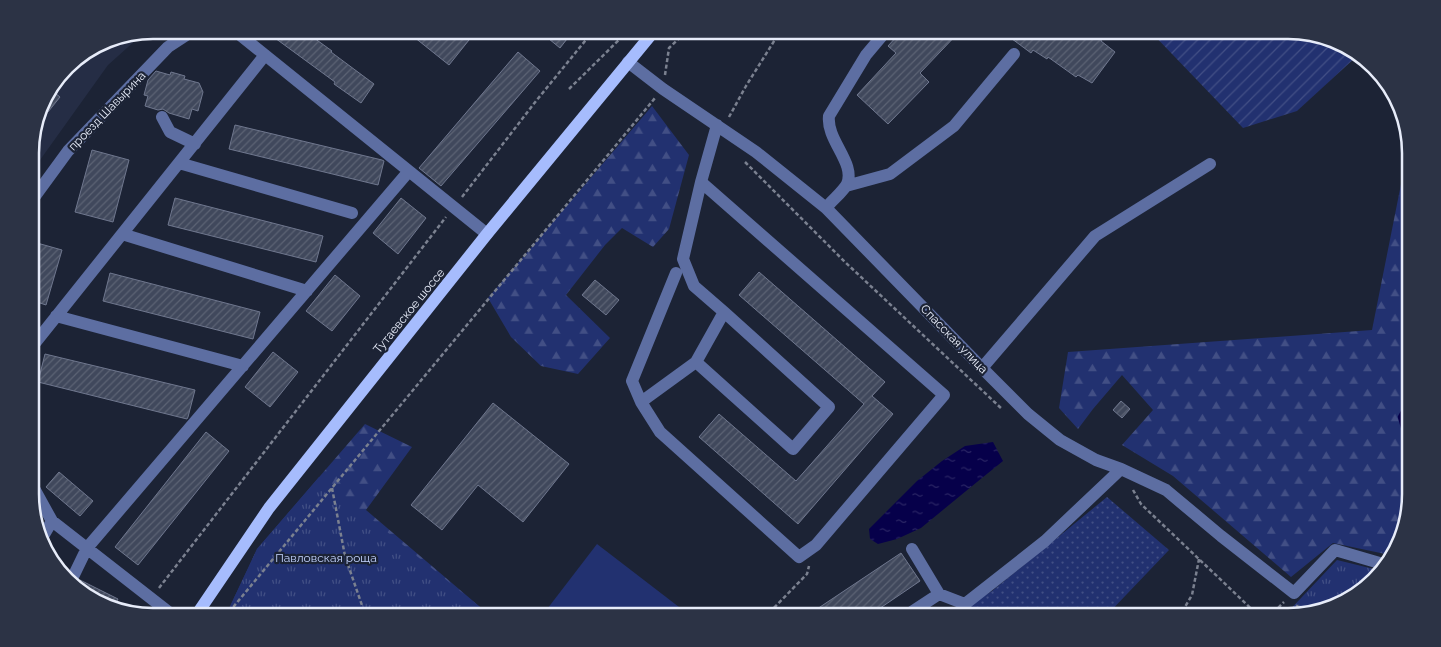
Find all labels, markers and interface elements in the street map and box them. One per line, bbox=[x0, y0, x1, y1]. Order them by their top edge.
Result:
street label: проезд Шавырина bbox=[66, 69, 148, 153]
street label: Тутаевское шоссе bbox=[370, 266, 448, 356]
street label: Спасская улица bbox=[918, 302, 990, 376]
park label: Павловская роща bbox=[275, 551, 377, 565]

